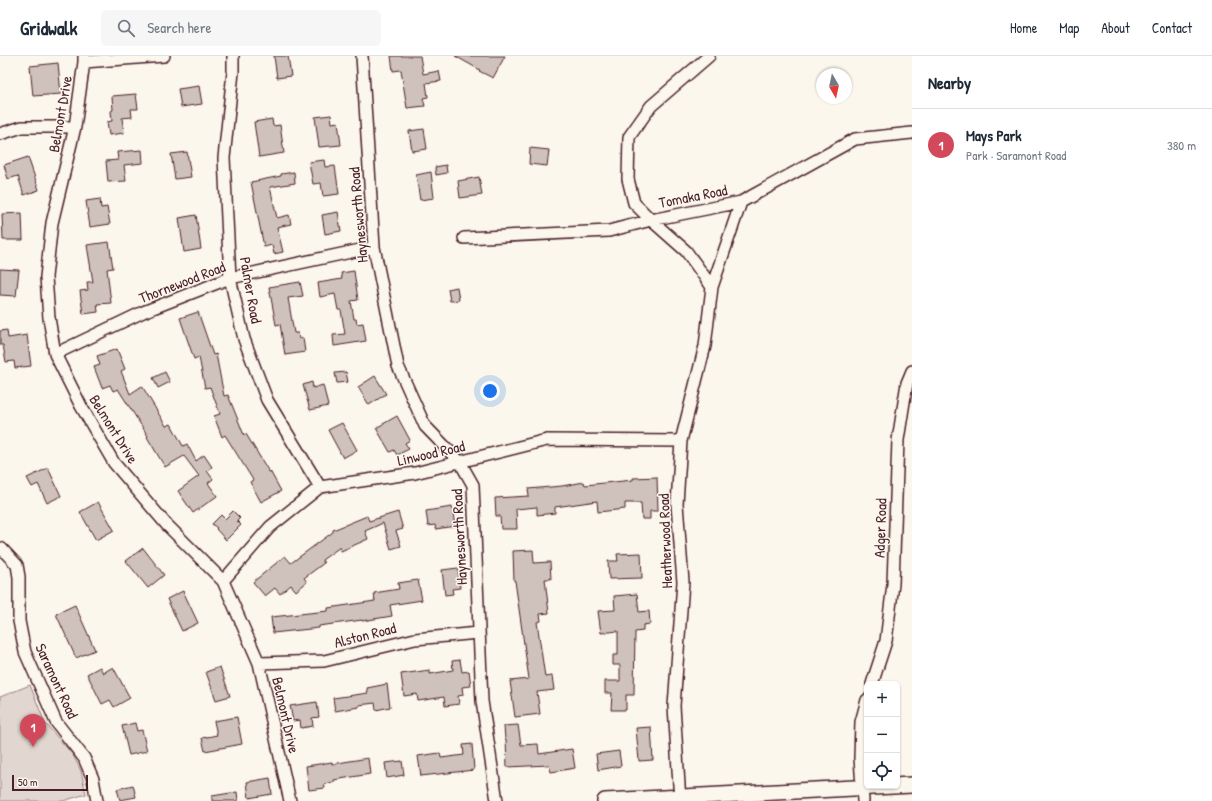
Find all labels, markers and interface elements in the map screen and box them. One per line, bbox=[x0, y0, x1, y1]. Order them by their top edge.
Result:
search box bbox=[101, 10, 381, 46]
text: Gridwalk bbox=[20, 15, 77, 41]
icon: search bbox=[115, 17, 137, 39]
text: Search here bbox=[147, 17, 211, 38]
text: Home bbox=[1010, 18, 1037, 37]
text: Map bbox=[1059, 18, 1079, 37]
text: About bbox=[1101, 18, 1130, 37]
text: Contact bbox=[1152, 18, 1192, 37]
north arrow bbox=[816, 68, 852, 104]
text: Nearby bbox=[928, 71, 971, 94]
street label: Belmont Drive bbox=[43, 74, 77, 154]
text: Mays Park bbox=[966, 125, 1021, 146]
text: 1 bbox=[939, 136, 943, 154]
text: 380 m bbox=[1167, 136, 1196, 154]
text: Park · Saramont Road bbox=[966, 146, 1066, 164]
street label: Haynesworth Road bbox=[343, 166, 373, 264]
street label: Tomaka Road bbox=[657, 179, 729, 213]
street label: Palmer Road bbox=[235, 255, 267, 325]
street label: Thornewood Road bbox=[136, 256, 228, 308]
your location bbox=[480, 381, 500, 401]
street label: Belmont Drive bbox=[85, 391, 143, 467]
street label: Linwood Road bbox=[395, 435, 467, 471]
street label: Haynesworth Road bbox=[446, 488, 472, 585]
street label: Heatherwood Road bbox=[653, 493, 677, 589]
street label: Adger Road bbox=[868, 498, 892, 558]
street label: Alston Road bbox=[332, 617, 398, 653]
street label: Saramont Road bbox=[30, 640, 84, 722]
street label: Belmont Drive bbox=[267, 675, 305, 755]
map controls bbox=[864, 681, 900, 789]
button: + bbox=[864, 681, 900, 717]
pin: 1 bbox=[20, 714, 46, 747]
button: − bbox=[864, 717, 900, 753]
button: locate bbox=[864, 753, 900, 789]
scale bar bbox=[12, 773, 88, 792]
text: 50 m bbox=[18, 775, 38, 789]

